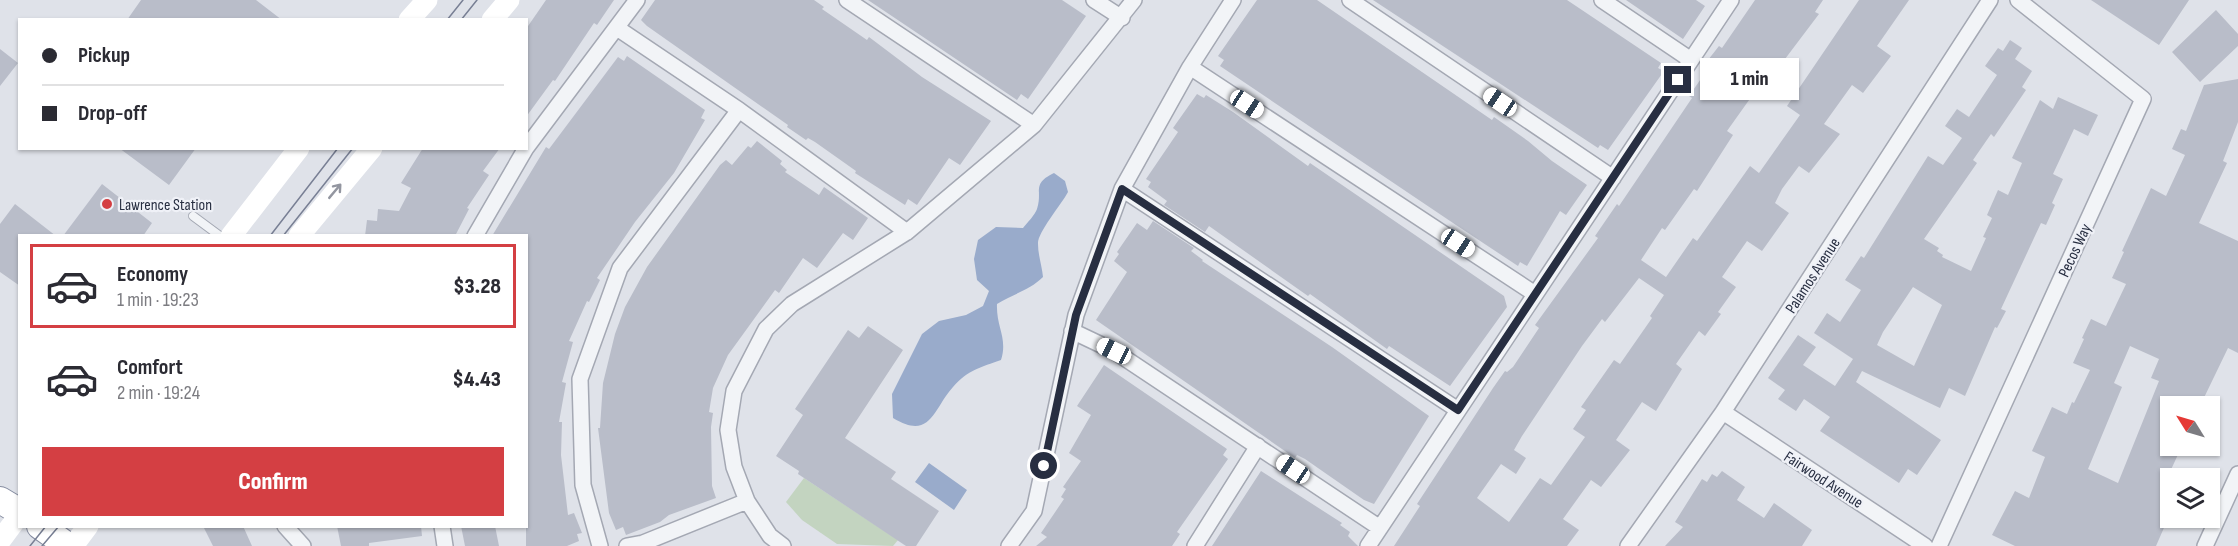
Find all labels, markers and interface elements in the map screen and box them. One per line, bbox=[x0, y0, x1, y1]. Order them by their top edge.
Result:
text: Pickup bbox=[78, 42, 130, 69]
callout: 1 min bbox=[1699, 59, 1798, 101]
route end bbox=[1664, 66, 1691, 93]
text: 1 min bbox=[1730, 67, 1769, 91]
car bbox=[1480, 84, 1520, 120]
car bbox=[1227, 87, 1267, 121]
text: Drop-off bbox=[78, 100, 147, 127]
one-way arrow bbox=[328, 184, 342, 199]
place label: Lawrence Station bbox=[119, 196, 212, 215]
marker: Lawrence Station bbox=[100, 197, 114, 211]
street label: Pecos Way bbox=[2055, 221, 2096, 280]
car bbox=[1438, 226, 1478, 260]
street label: Palamos Avenue bbox=[1782, 235, 1845, 317]
icon: car bbox=[45, 259, 99, 313]
text: Economy bbox=[117, 261, 188, 288]
text: $3.28 bbox=[453, 273, 501, 300]
text: 1 min · 19:23 bbox=[117, 288, 199, 312]
car bbox=[1094, 335, 1134, 367]
icon: car bbox=[45, 352, 99, 406]
text: Comfort bbox=[117, 354, 183, 381]
text: $4.43 bbox=[452, 366, 501, 393]
text: 2 min · 19:24 bbox=[117, 381, 200, 405]
north arrow bbox=[2160, 396, 2220, 456]
map controls bbox=[2160, 396, 2220, 528]
button: Confirm bbox=[42, 447, 504, 516]
street label: Fairwood Avenue bbox=[1780, 448, 1866, 513]
car bbox=[1273, 451, 1313, 487]
route start bbox=[1030, 452, 1057, 479]
button: layers bbox=[2160, 468, 2220, 528]

